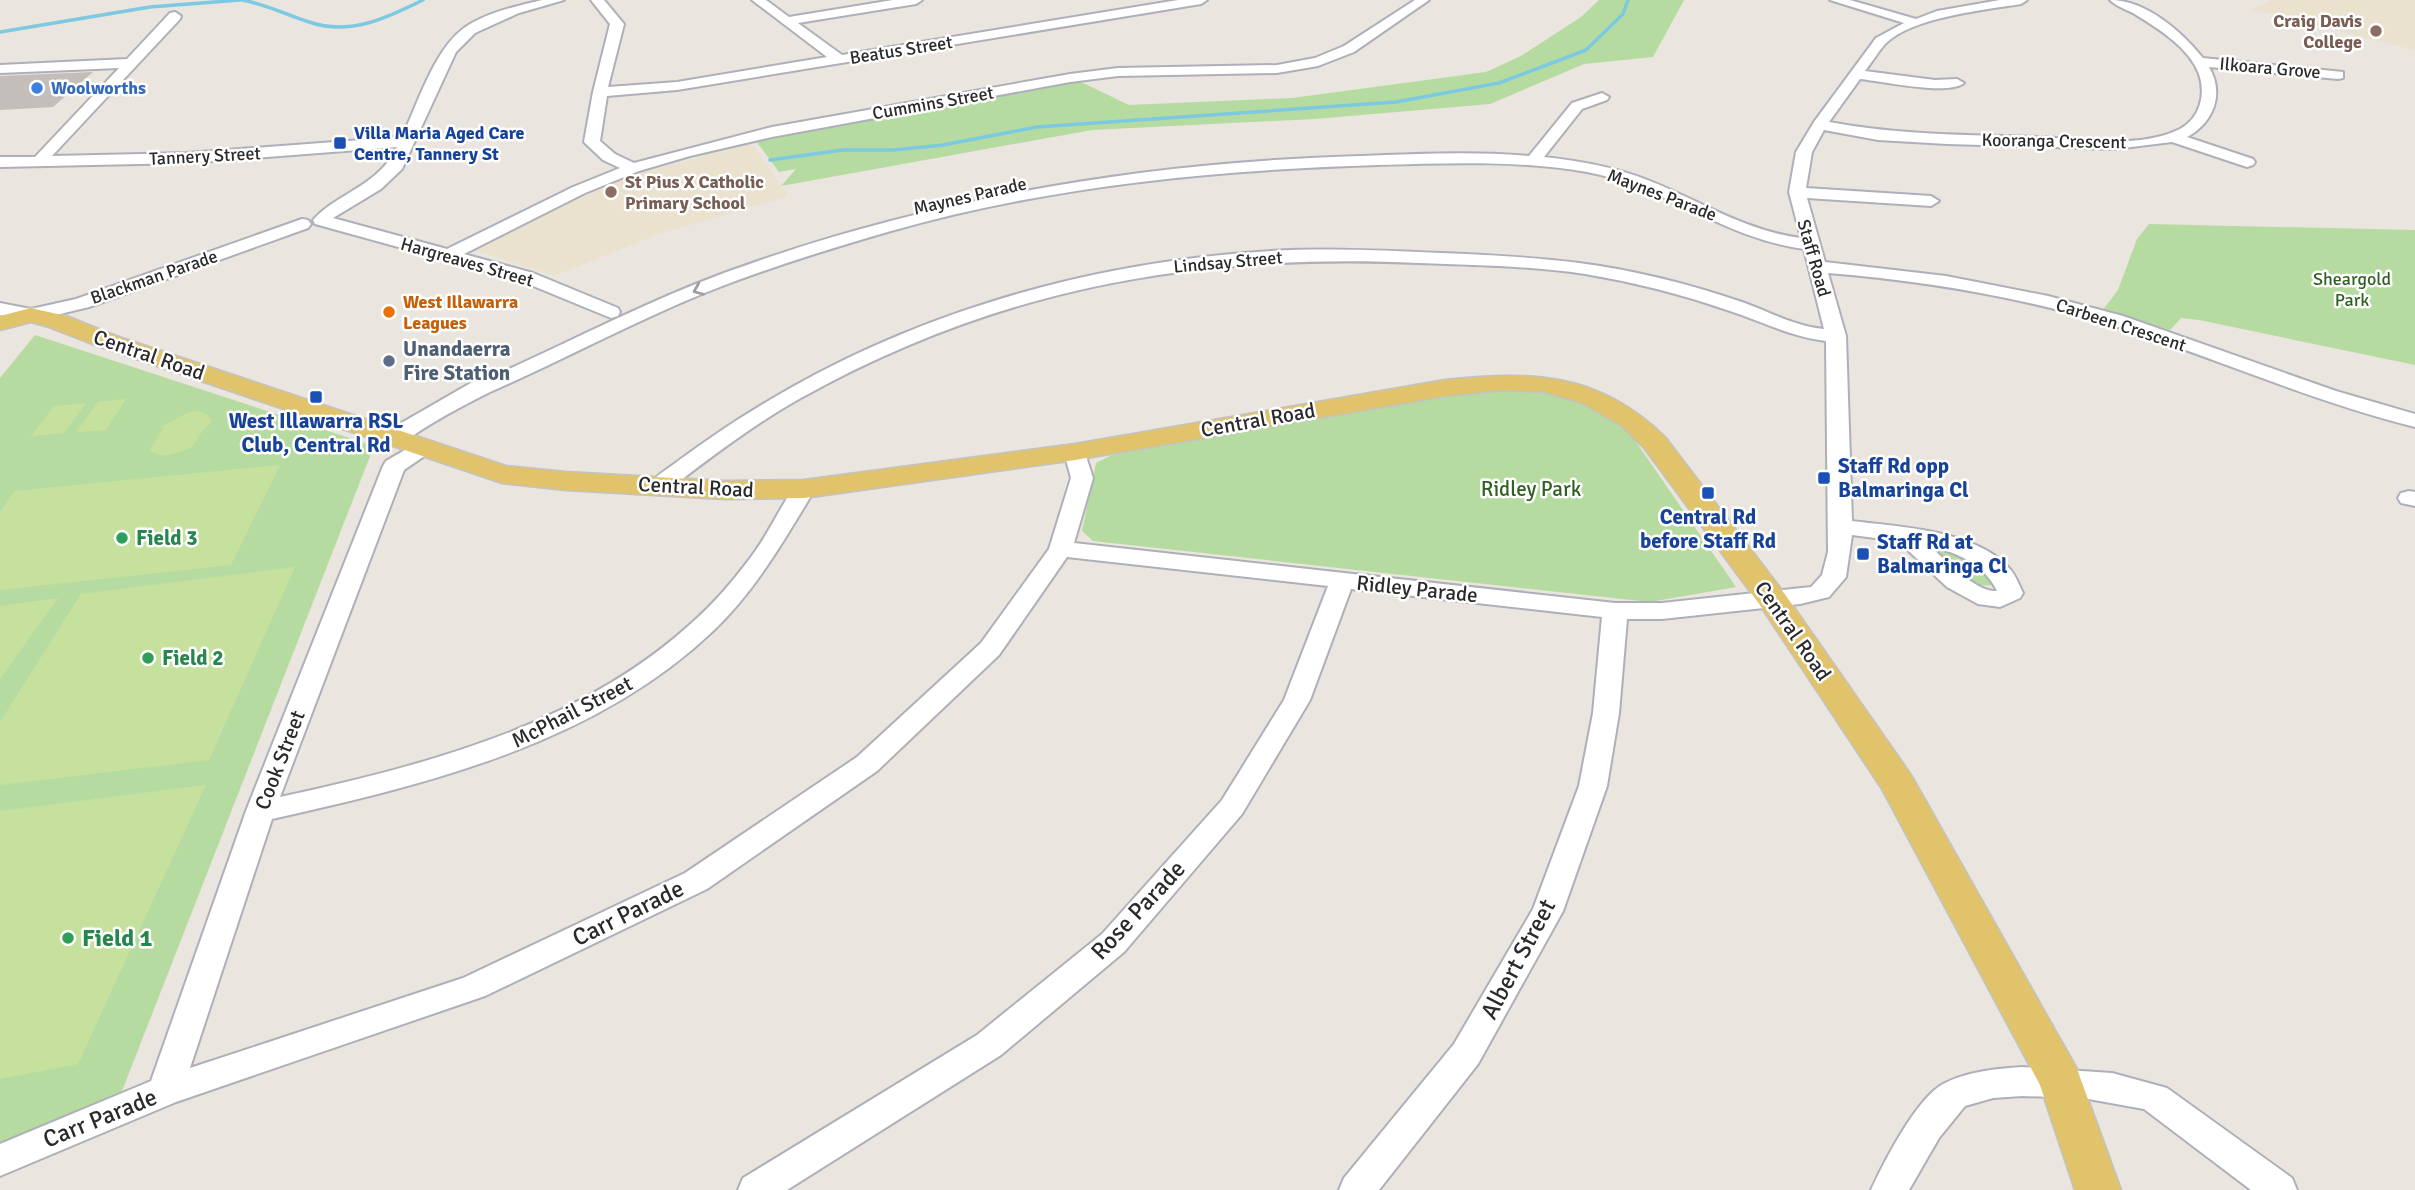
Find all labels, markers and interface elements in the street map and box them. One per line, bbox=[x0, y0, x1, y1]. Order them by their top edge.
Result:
place label: Craig Davis College bbox=[2273, 10, 2362, 53]
marker: Craig Davis College bbox=[2368, 23, 2384, 39]
street label: Beatus Street bbox=[848, 31, 954, 69]
street label: Ilkoara Grove bbox=[2219, 53, 2321, 83]
place label: Woolworths bbox=[51, 77, 146, 99]
marker: Woolworths bbox=[29, 80, 45, 96]
street label: Cummins Street bbox=[871, 82, 995, 124]
place label: Villa Maria Aged Care Centre, Tannery St bbox=[354, 122, 525, 165]
street label: Kooranga Crescent bbox=[1981, 129, 2127, 153]
marker: Villa Maria Aged Care Centre, Tannery St bbox=[332, 135, 348, 151]
street label: Tannery Street bbox=[149, 142, 261, 170]
street label: Maynes Parade bbox=[1604, 164, 1720, 226]
place label: St Pius X Catholic Primary School bbox=[625, 171, 764, 214]
street label: Maynes Parade bbox=[911, 172, 1029, 220]
marker: St Pius X Catholic Primary School bbox=[603, 184, 619, 200]
street label: Staff Road bbox=[1792, 217, 1836, 299]
street label: Hargreaves Street bbox=[398, 233, 536, 291]
street label: Blackman Parade bbox=[88, 245, 220, 309]
street label: Lindsay Street bbox=[1173, 246, 1283, 278]
park label: Sheargold Park bbox=[2313, 268, 2391, 311]
one-way arrow bbox=[692, 282, 705, 296]
place label: West Illawarra Leagues bbox=[403, 291, 518, 334]
street label: Carbeen Crescent bbox=[2053, 294, 2189, 356]
marker: West Illawarra Leagues bbox=[381, 304, 397, 320]
street label: Central Road bbox=[90, 324, 208, 386]
place label: Unandaerra Fire Station bbox=[403, 336, 511, 386]
marker: Unandaerra Fire Station bbox=[381, 353, 397, 369]
marker: West Illawarra RSL Club, Central Rd bbox=[308, 389, 324, 405]
street label: Central Road bbox=[1199, 397, 1317, 443]
place label: West Illawarra RSL Club, Central Rd bbox=[229, 408, 403, 458]
place label: Staff Rd opp Balmaringa Cl bbox=[1838, 453, 1969, 503]
marker: Staff Rd opp Balmaringa Cl bbox=[1816, 470, 1832, 486]
street label: Central Road bbox=[638, 471, 754, 503]
park label: Ridley Park bbox=[1481, 476, 1582, 502]
marker: Central Rd before Staff Rd bbox=[1700, 485, 1716, 501]
place label: Central Rd before Staff Rd bbox=[1640, 504, 1776, 554]
place label: Field 3 bbox=[136, 525, 198, 551]
place label: Staff Rd at Balmaringa Cl bbox=[1877, 529, 2008, 579]
marker: Field 3 bbox=[114, 530, 130, 546]
marker: Staff Rd at Balmaringa Cl bbox=[1855, 546, 1871, 562]
street label: Ridley Parade bbox=[1355, 570, 1479, 608]
street label: Central Road bbox=[1749, 576, 1837, 686]
place label: Field 2 bbox=[162, 645, 224, 671]
marker: Field 2 bbox=[140, 650, 156, 666]
street label: McPhail Street bbox=[507, 670, 637, 754]
street label: Cook Street bbox=[249, 707, 311, 813]
street label: Rose Parade bbox=[1084, 854, 1192, 966]
street label: Carr Parade bbox=[567, 873, 689, 953]
street label: Albert Street bbox=[1474, 894, 1562, 1024]
place label: Field 1 bbox=[82, 923, 152, 953]
marker: Field 1 bbox=[60, 930, 76, 946]
street label: Carr Parade bbox=[39, 1082, 161, 1154]

